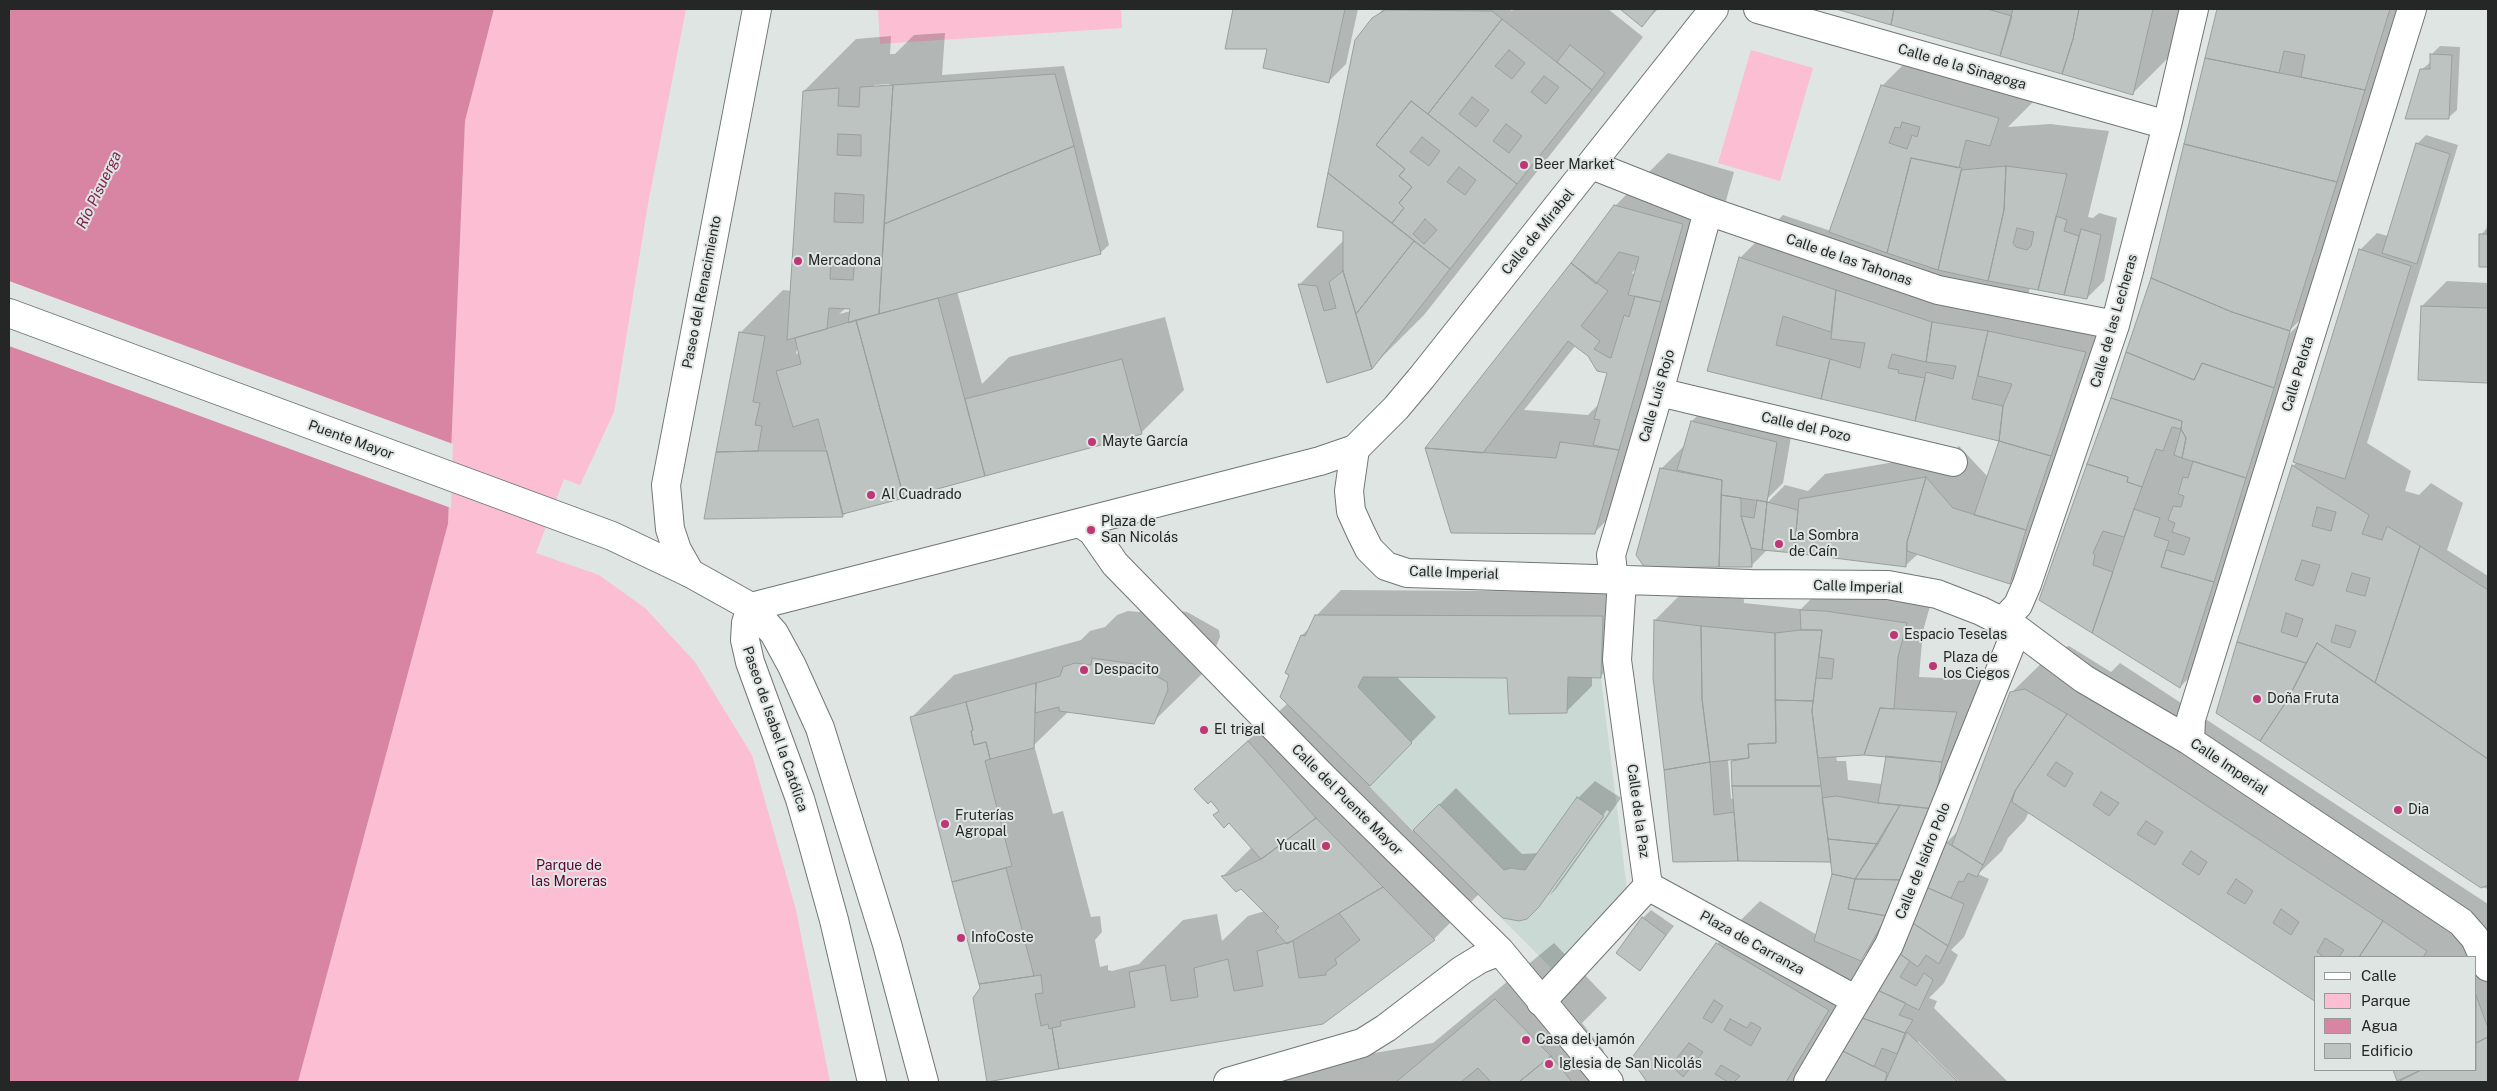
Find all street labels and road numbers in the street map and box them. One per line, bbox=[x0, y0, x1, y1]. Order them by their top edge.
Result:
street label: Calle de la Sinagoga bbox=[1896, 41, 2028, 93]
street label: Calle de Mirabel bbox=[1498, 186, 1578, 278]
street label: Paseo del Renacimiento bbox=[679, 214, 725, 370]
street label: Calle de las Tahonas bbox=[1784, 230, 1914, 290]
street label: Calle de las Lecheras bbox=[2087, 252, 2141, 390]
street label: Calle Pelota bbox=[2279, 334, 2317, 414]
street label: Calle Luis Rojo bbox=[1636, 348, 1678, 444]
street label: Calle del Pozo bbox=[1759, 409, 1853, 445]
street label: Puente Mayor bbox=[306, 417, 396, 463]
street label: Calle Imperial bbox=[1409, 563, 1499, 583]
street label: Calle Imperial bbox=[1813, 577, 1903, 597]
street label: Paseo de Isabel la Católica bbox=[739, 644, 811, 814]
street label: Calle Imperial bbox=[2187, 735, 2271, 799]
street label: Calle del Puente Mayor bbox=[1288, 741, 1406, 859]
street label: Calle de la Paz bbox=[1623, 763, 1653, 859]
street label: Calle de Isidro Polo bbox=[1892, 800, 1954, 922]
street label: Plaza de Carranza bbox=[1697, 907, 1807, 979]

